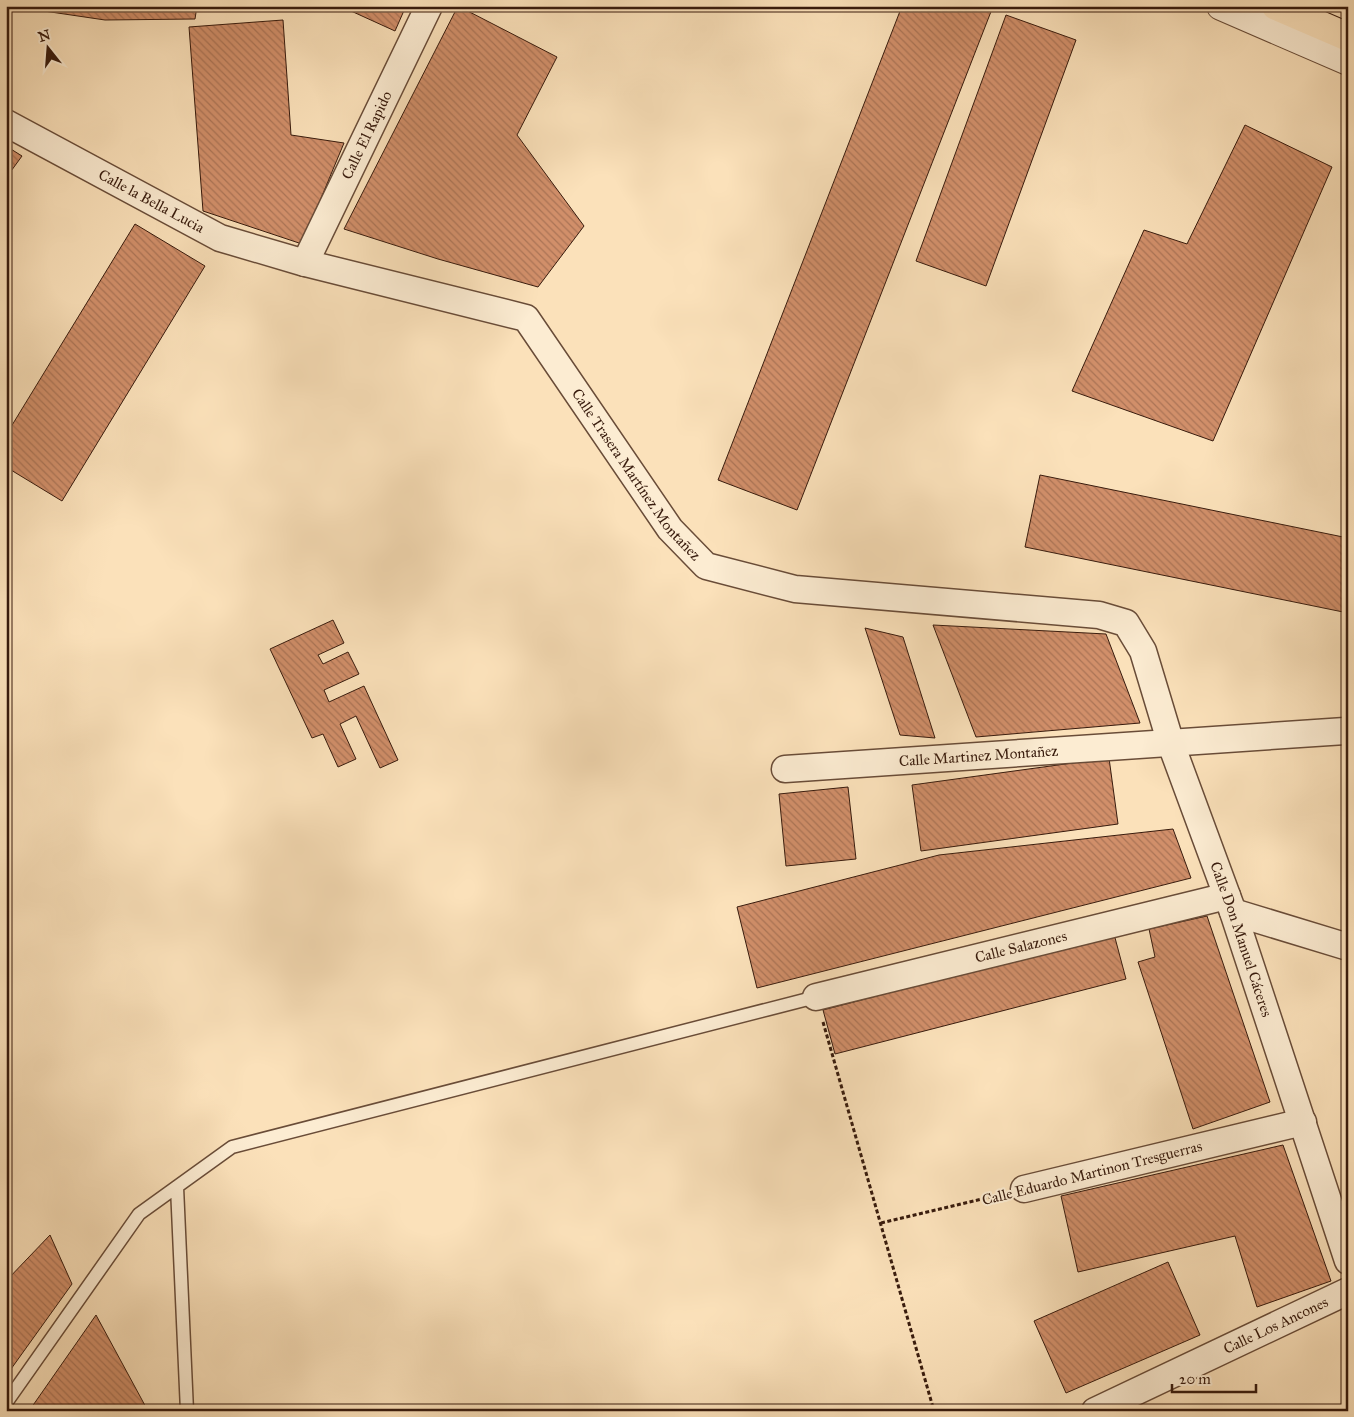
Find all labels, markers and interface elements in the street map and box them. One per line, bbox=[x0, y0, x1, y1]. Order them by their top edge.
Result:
north arrow bbox=[22, 22, 72, 72]
text: N bbox=[36, 26, 53, 46]
street label: Calle El Rapido bbox=[338, 88, 396, 182]
street label: Calle la Bella Lucia bbox=[95, 165, 208, 237]
street label: Calle Trasera Martínez Montañez bbox=[568, 385, 705, 564]
street label: Calle Martinez Montañez bbox=[898, 741, 1059, 770]
street label: Calle Don Manuel Cáceres bbox=[1206, 859, 1276, 1019]
street label: Calle Salazones bbox=[973, 927, 1069, 967]
street label: Calle Eduardo Martinon Tresguerras bbox=[980, 1137, 1204, 1209]
street label: Calle Los Ancones bbox=[1220, 1293, 1331, 1358]
scale bar bbox=[1172, 1362, 1255, 1394]
text: 20 m bbox=[1179, 1370, 1211, 1388]

